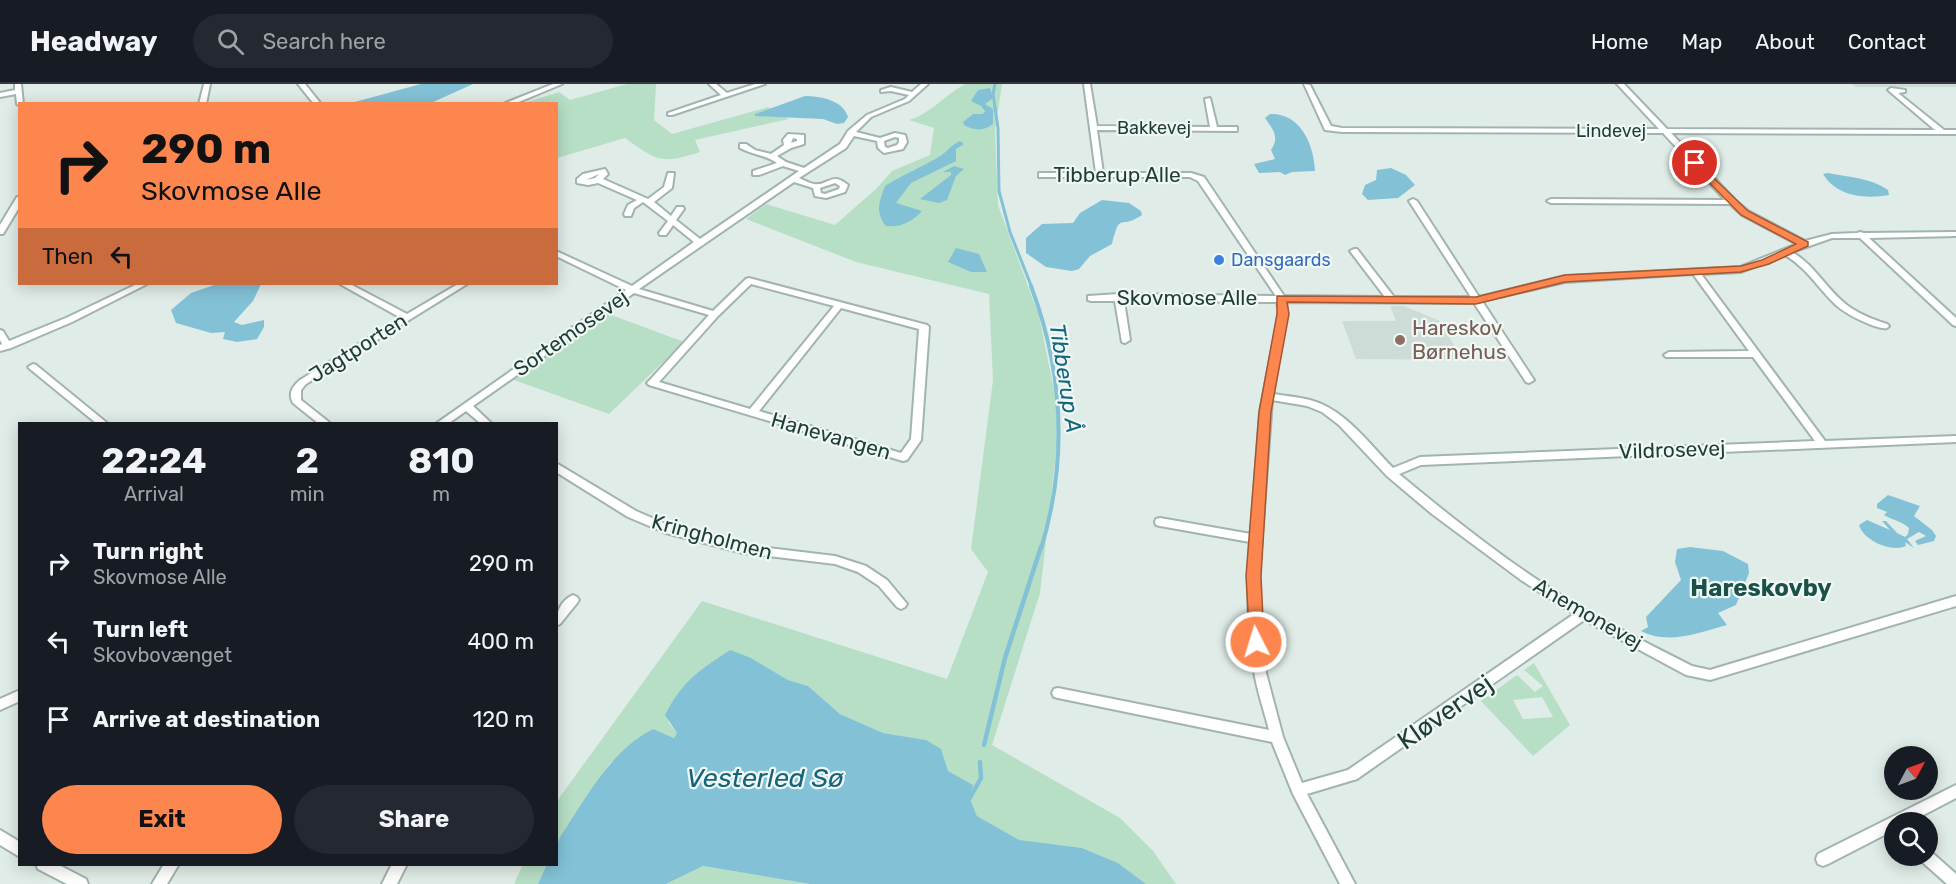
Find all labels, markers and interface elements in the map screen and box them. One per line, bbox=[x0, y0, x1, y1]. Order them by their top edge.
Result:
search box bbox=[193, 14, 613, 68]
text: Headway bbox=[30, 25, 157, 58]
icon: search bbox=[214, 25, 247, 58]
text: Search here bbox=[262, 28, 386, 55]
text: Home bbox=[1591, 29, 1648, 54]
text: Map bbox=[1681, 29, 1722, 54]
text: About bbox=[1755, 29, 1815, 54]
text: Contact bbox=[1848, 29, 1926, 54]
street label: Bakkevej bbox=[1117, 117, 1191, 139]
street label: Lindevej bbox=[1576, 120, 1646, 142]
text: 290 m bbox=[141, 124, 271, 174]
icon: right bbox=[42, 126, 120, 204]
pin bbox=[1669, 137, 1720, 188]
icon: arrive bbox=[1678, 146, 1711, 179]
street label: Tibberup Alle bbox=[1053, 162, 1181, 187]
text: Skovmose Alle bbox=[141, 175, 322, 207]
icon: left bbox=[105, 240, 138, 273]
text: Then bbox=[42, 243, 93, 270]
place label: Dansgaards bbox=[1231, 249, 1331, 271]
marker: Dansgaards bbox=[1212, 253, 1226, 267]
street label: Sortemosevej bbox=[509, 284, 633, 381]
street label: Skovmose Alle bbox=[1117, 285, 1257, 310]
street label: Jagtporten bbox=[304, 308, 411, 388]
place label: Hareskov Børnehus bbox=[1412, 315, 1507, 364]
water label: Tibberup Å bbox=[1044, 321, 1087, 435]
marker: Hareskov Børnehus bbox=[1393, 333, 1407, 347]
street label: Hanevangen bbox=[768, 407, 894, 465]
street label: Vildrosevej bbox=[1618, 435, 1726, 464]
text: 22:24 bbox=[101, 439, 206, 482]
text: 2 bbox=[295, 439, 319, 482]
text: 810 bbox=[408, 439, 475, 482]
text: Arrival bbox=[124, 482, 184, 506]
text: min bbox=[290, 482, 325, 506]
text: m bbox=[432, 482, 450, 506]
street label: Kringholmen bbox=[649, 508, 775, 565]
text: Turn right bbox=[93, 538, 203, 565]
icon: right bbox=[42, 547, 75, 580]
text: 290 m bbox=[469, 550, 534, 577]
text: Skovmose Alle bbox=[93, 565, 227, 589]
street label: Anemonevej bbox=[1529, 572, 1647, 655]
district label: Hareskovby bbox=[1690, 574, 1832, 602]
position arrow bbox=[1224, 610, 1288, 674]
text: Turn left bbox=[93, 616, 188, 643]
icon: left bbox=[42, 625, 75, 658]
text: 400 m bbox=[467, 628, 534, 655]
text: Skovbovænget bbox=[93, 643, 232, 667]
street label: Kløvervej bbox=[1391, 668, 1499, 757]
icon: arrive bbox=[42, 703, 75, 736]
text: Arrive at destination bbox=[93, 706, 320, 733]
text: 120 m bbox=[473, 706, 534, 733]
north arrow bbox=[1884, 746, 1938, 800]
map controls bbox=[1884, 746, 1938, 866]
water label: Vesterled Sø bbox=[686, 762, 844, 794]
button: Exit bbox=[42, 785, 282, 854]
button: Share bbox=[294, 785, 534, 854]
button: search bbox=[1884, 812, 1938, 866]

